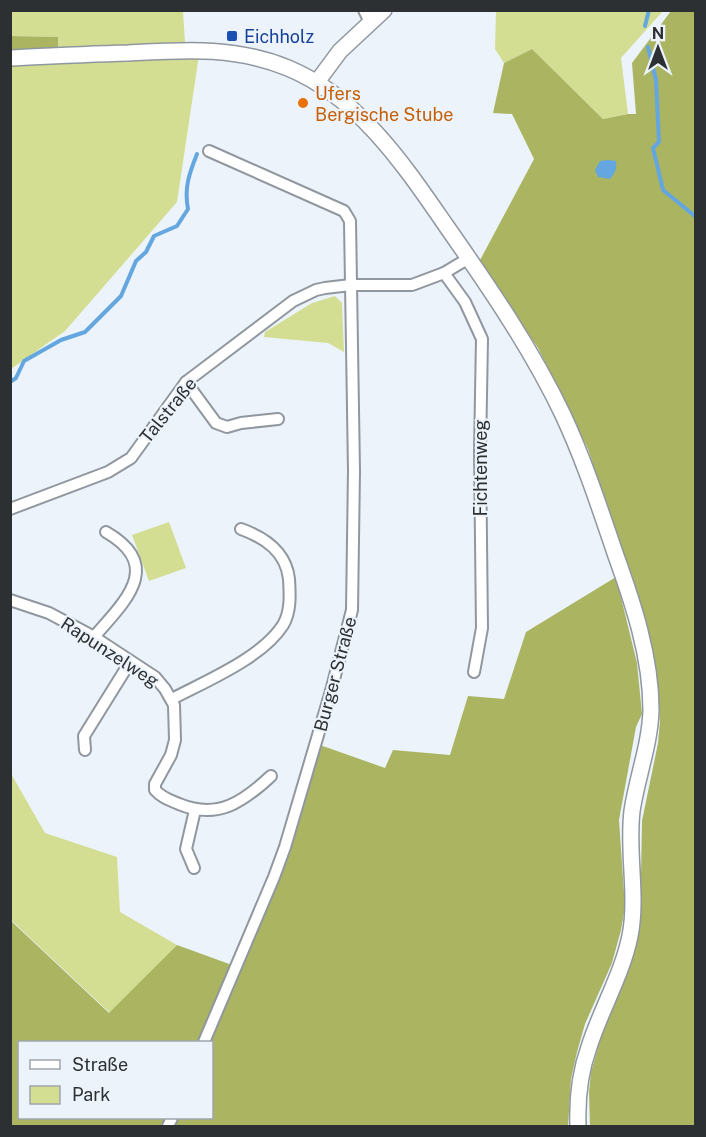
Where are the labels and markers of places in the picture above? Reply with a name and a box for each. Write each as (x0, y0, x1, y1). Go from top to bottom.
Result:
place label: Eichholz (244, 26, 314, 47)
marker: Eichholz (225, 29, 239, 43)
place label: Ufers Bergische Stube (315, 83, 453, 125)
marker: Ufers Bergische Stube (296, 96, 310, 110)

